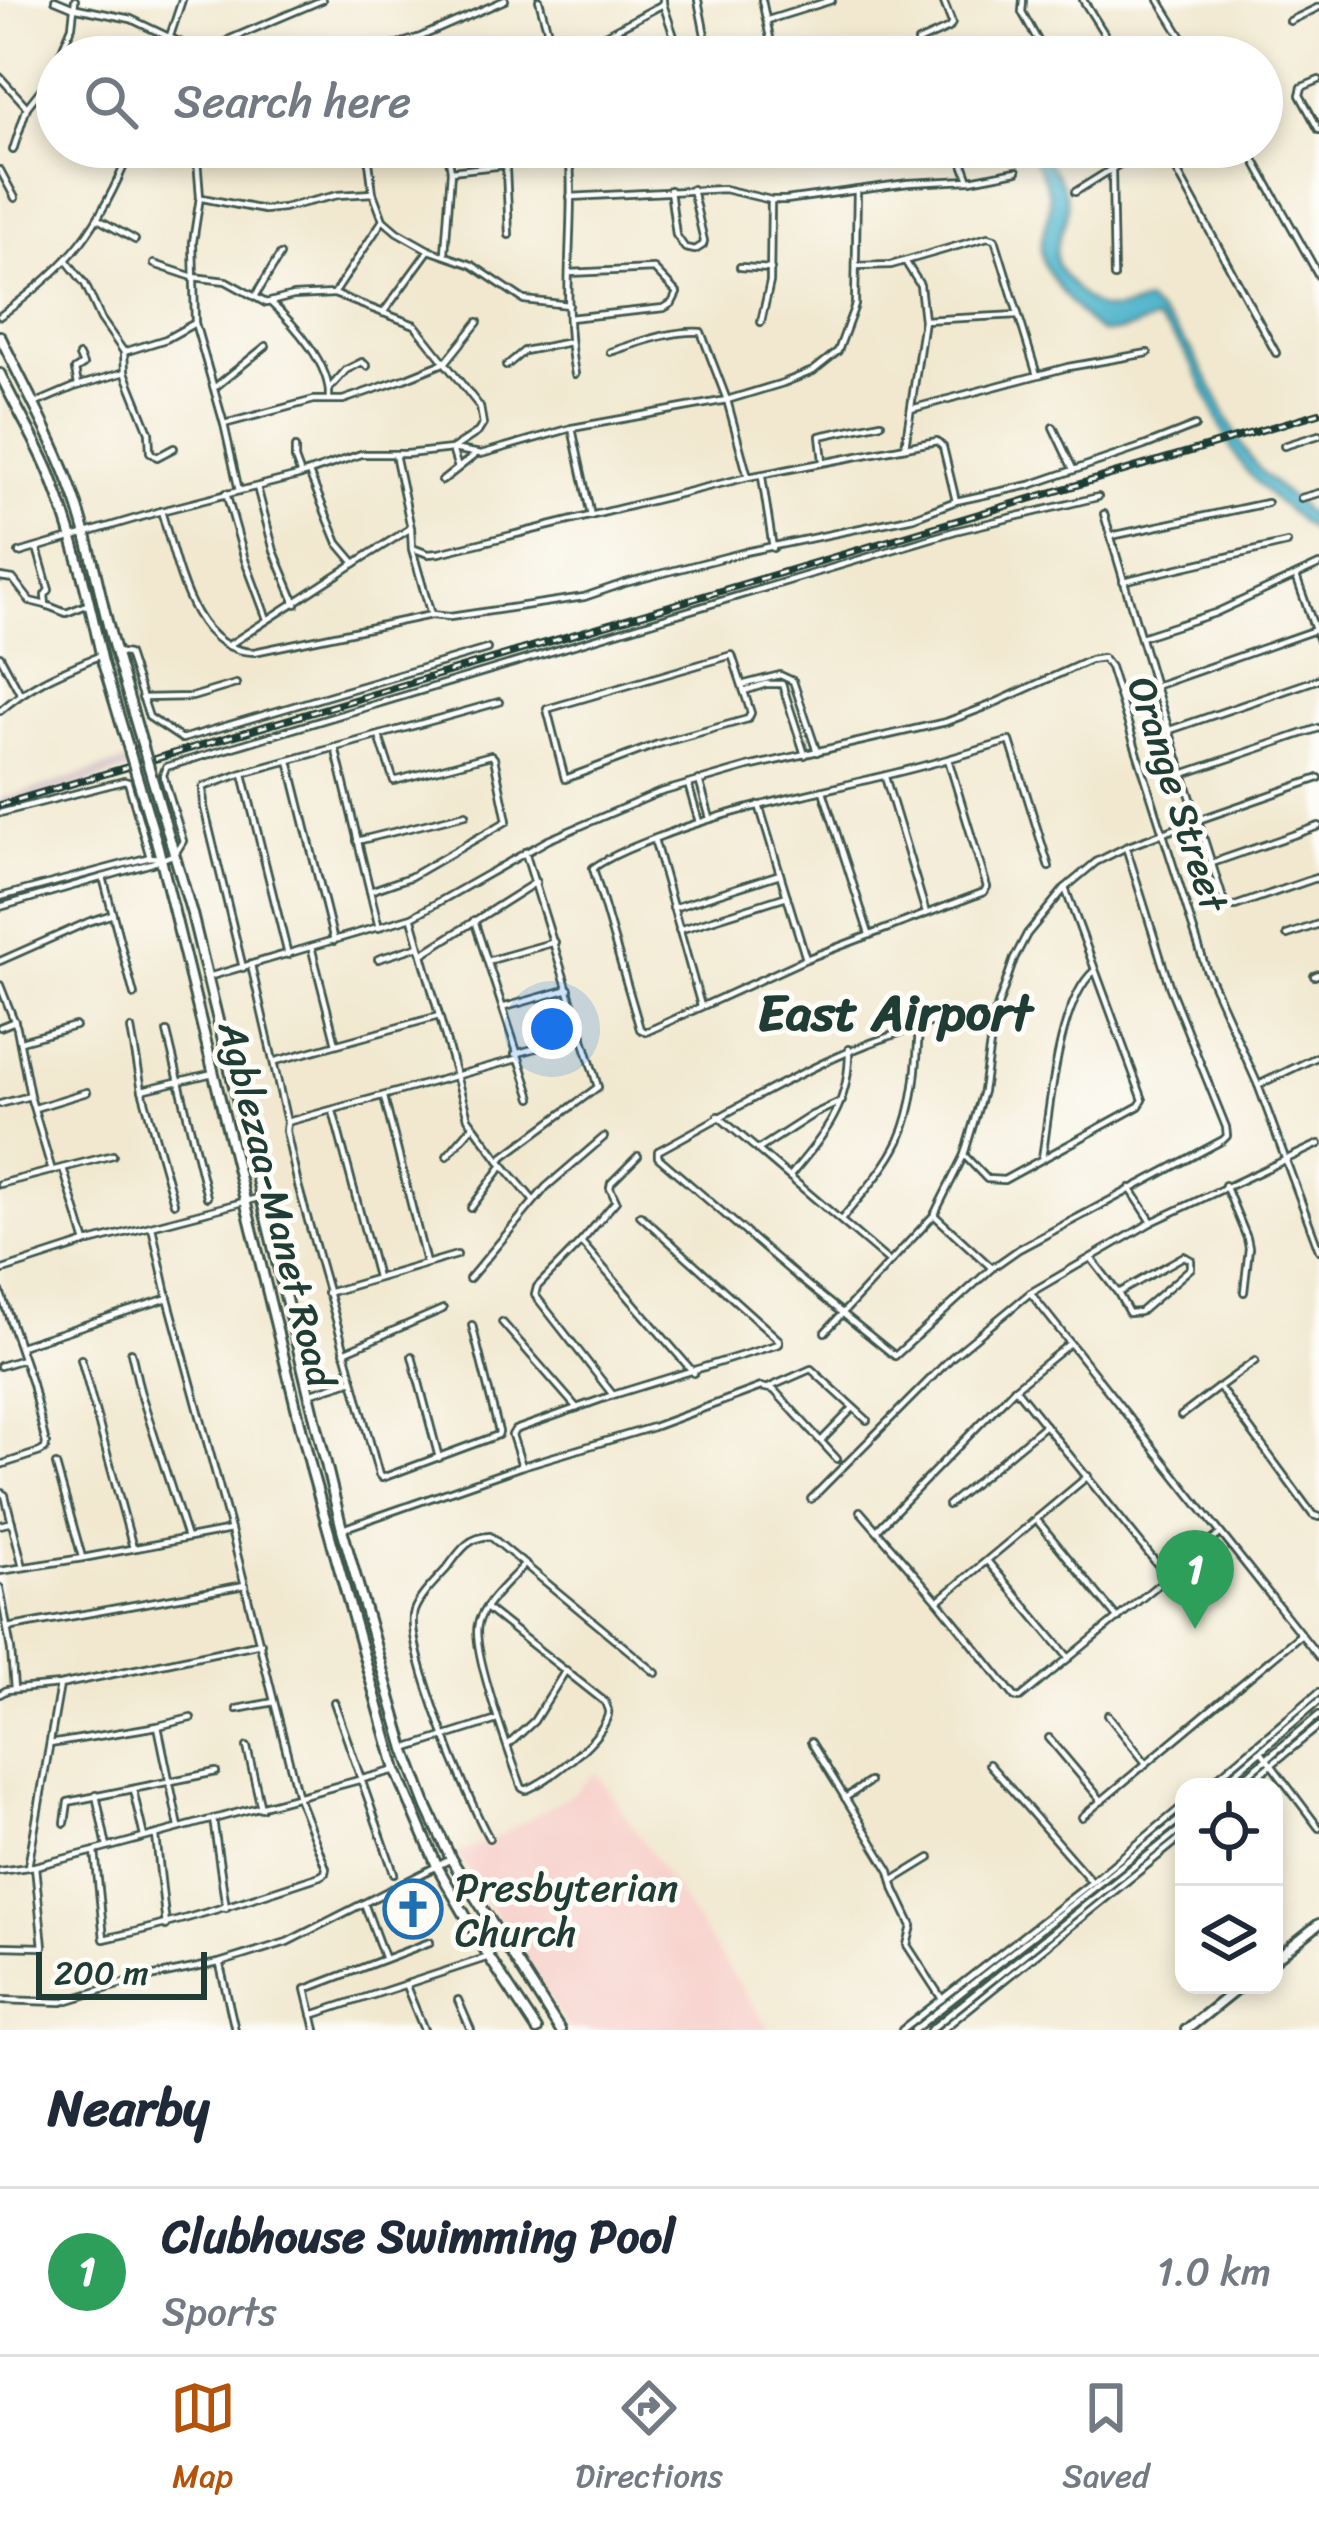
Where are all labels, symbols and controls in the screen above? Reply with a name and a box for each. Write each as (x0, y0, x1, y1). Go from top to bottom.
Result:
search box (36, 36, 1283, 168)
text: Search here (174, 62, 411, 142)
icon: search (78, 69, 144, 135)
street label: Orange Street (1108, 667, 1249, 922)
district label: East Airport (758, 968, 1036, 1058)
your location (522, 999, 582, 1059)
street label: Agblezaa-Manet Road (198, 1013, 356, 1396)
pin: 1 (1156, 1530, 1234, 1629)
map controls (1175, 1778, 1283, 1994)
button: locate (1175, 1778, 1283, 1886)
place label: Presbyterian Church (455, 1853, 678, 1967)
church icon: Presbyterian Church (382, 1878, 444, 1940)
button: layers (1175, 1886, 1283, 1994)
text: 200 m (54, 1944, 149, 2002)
scale bar (36, 1946, 207, 1999)
text: Nearby (48, 2063, 209, 2153)
text: Clubhouse Swimming Pool (162, 2197, 675, 2277)
text: 1 (79, 2237, 95, 2306)
text: 1.0 km (1157, 2237, 1271, 2306)
text: Sports (162, 2277, 277, 2346)
tab: Map (170, 2375, 236, 2505)
tab: Directions (575, 2375, 723, 2505)
tab: Saved (1062, 2375, 1149, 2505)

